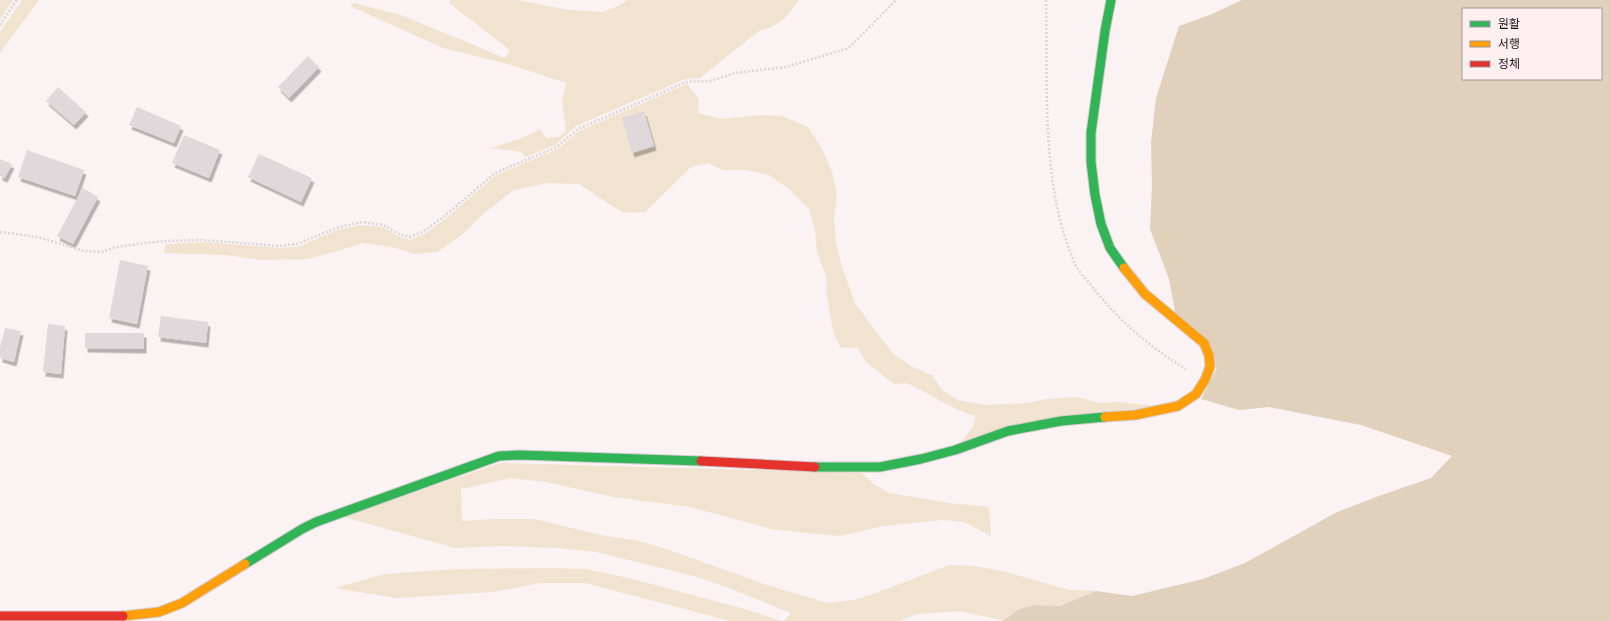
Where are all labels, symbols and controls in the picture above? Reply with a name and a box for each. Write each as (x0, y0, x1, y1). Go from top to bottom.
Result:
legend (1462, 8, 1602, 80)
text: 원활 (1498, 17, 1520, 31)
text: 서행 (1498, 37, 1520, 51)
text: 정체 (1498, 57, 1520, 71)

